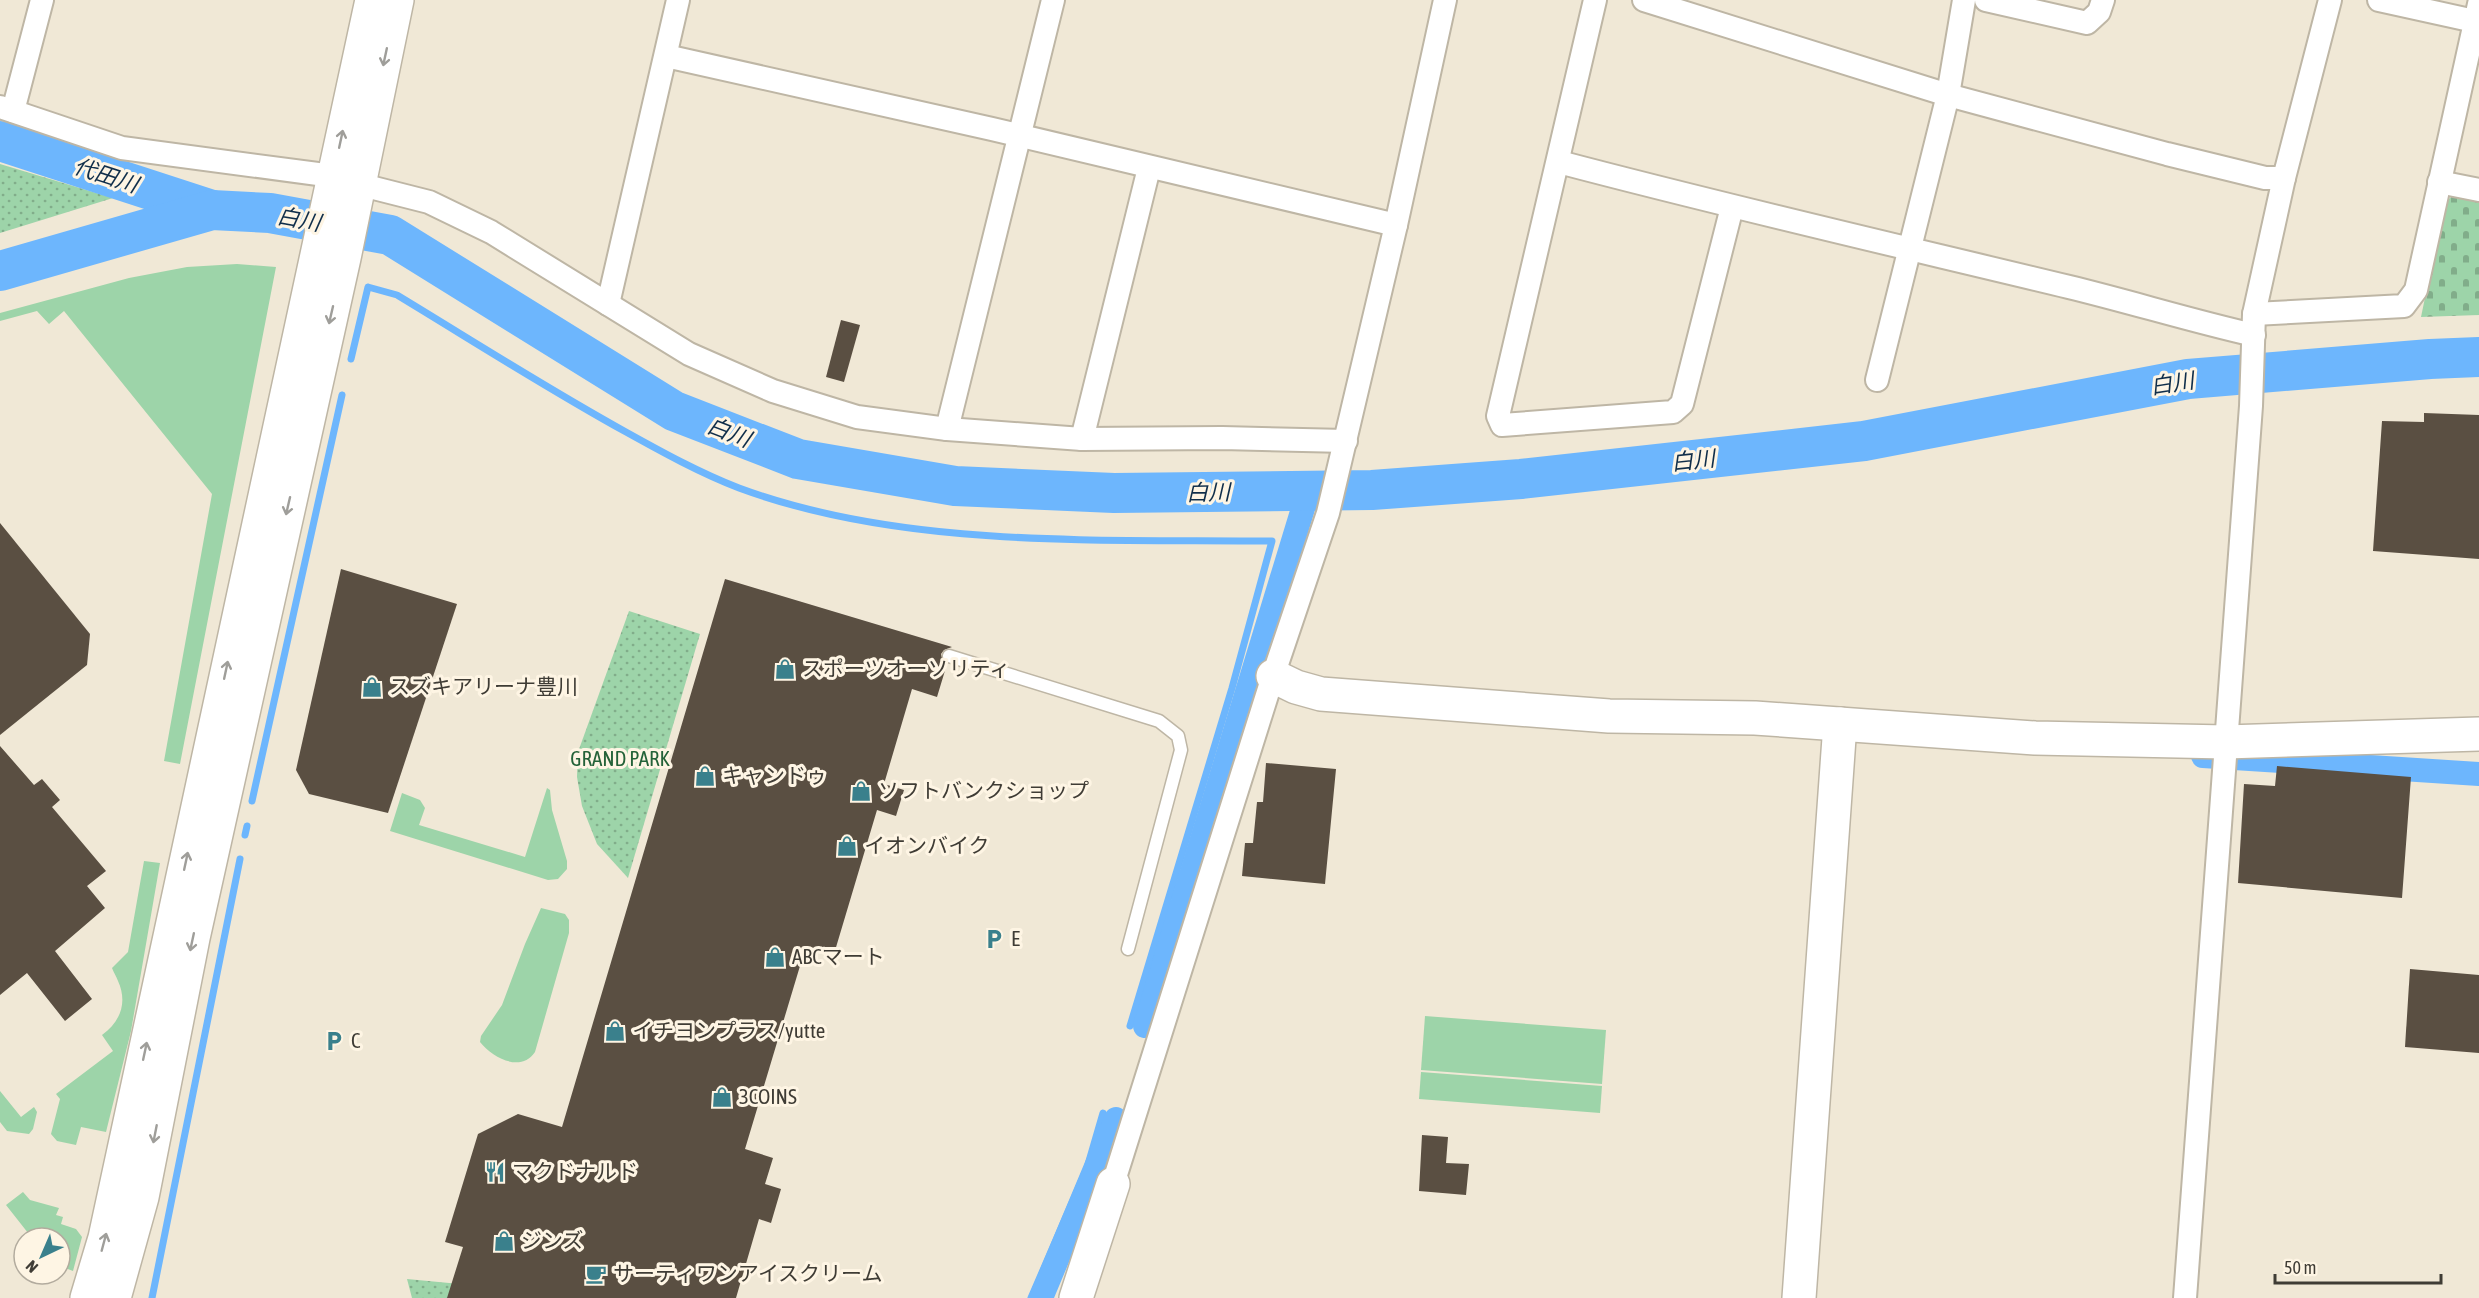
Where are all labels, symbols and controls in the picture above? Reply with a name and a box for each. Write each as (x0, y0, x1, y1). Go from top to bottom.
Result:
one-way arrow (378, 47, 390, 66)
one-way arrow (336, 130, 347, 150)
water label: 代田川 (71, 152, 143, 198)
water label: 白川 (275, 202, 325, 236)
one-way arrow (324, 306, 336, 325)
water label: 白川 (2148, 366, 2198, 399)
water label: 白川 (704, 412, 756, 453)
water label: 白川 (1670, 445, 1718, 475)
water label: 白川 (1186, 479, 1232, 505)
one-way arrow (282, 495, 293, 515)
place label: スポーツオーソリティ (802, 656, 1010, 680)
shop icon: スポーツオーソリティ (773, 657, 797, 681)
one-way arrow (221, 661, 233, 680)
place label: スズキアリーナ豊川 (389, 674, 578, 698)
shop icon: スズキアリーナ豊川 (360, 675, 384, 699)
park label: GRAND PARK (570, 746, 670, 770)
place label: キャンドゥ (722, 763, 827, 787)
shop icon: キャンドゥ (693, 764, 717, 788)
place label: ソフトバンクショップ (878, 778, 1089, 802)
shop icon: ソフトバンクショップ (849, 779, 873, 803)
place label: イオンバイク (864, 833, 990, 857)
shop icon: イオンバイク (835, 834, 859, 858)
one-way arrow (181, 851, 192, 871)
place label: E (1011, 926, 1020, 950)
parking icon: E (982, 927, 1006, 951)
one-way arrow (186, 933, 198, 952)
place label: ABCマート (792, 944, 885, 968)
shop icon: ABCマート (763, 945, 787, 969)
place label: イチヨンプラス/yutte (632, 1018, 825, 1042)
shop icon: イチヨンプラス/yutte (603, 1019, 627, 1043)
place label: C (351, 1028, 361, 1052)
parking icon: C (322, 1029, 346, 1053)
one-way arrow (140, 1042, 151, 1062)
place label: 3COINS (739, 1084, 797, 1108)
shop icon: 3COINS (710, 1085, 734, 1109)
one-way arrow (148, 1124, 160, 1143)
place label: マクドナルド (512, 1159, 638, 1183)
restaurant icon: マクドナルド (483, 1160, 507, 1184)
north arrow (12, 1226, 72, 1286)
place label: ジンズ (521, 1228, 584, 1252)
shop icon: ジンズ (492, 1229, 516, 1253)
one-way arrow (99, 1233, 110, 1252)
scale bar (2275, 1247, 2442, 1285)
text: N (22, 1257, 41, 1277)
text: 50 m (2284, 1257, 2316, 1278)
place label: サーティワンアイスクリーム (613, 1261, 882, 1285)
cafe icon: サーティワンアイスクリーム (584, 1262, 608, 1286)

